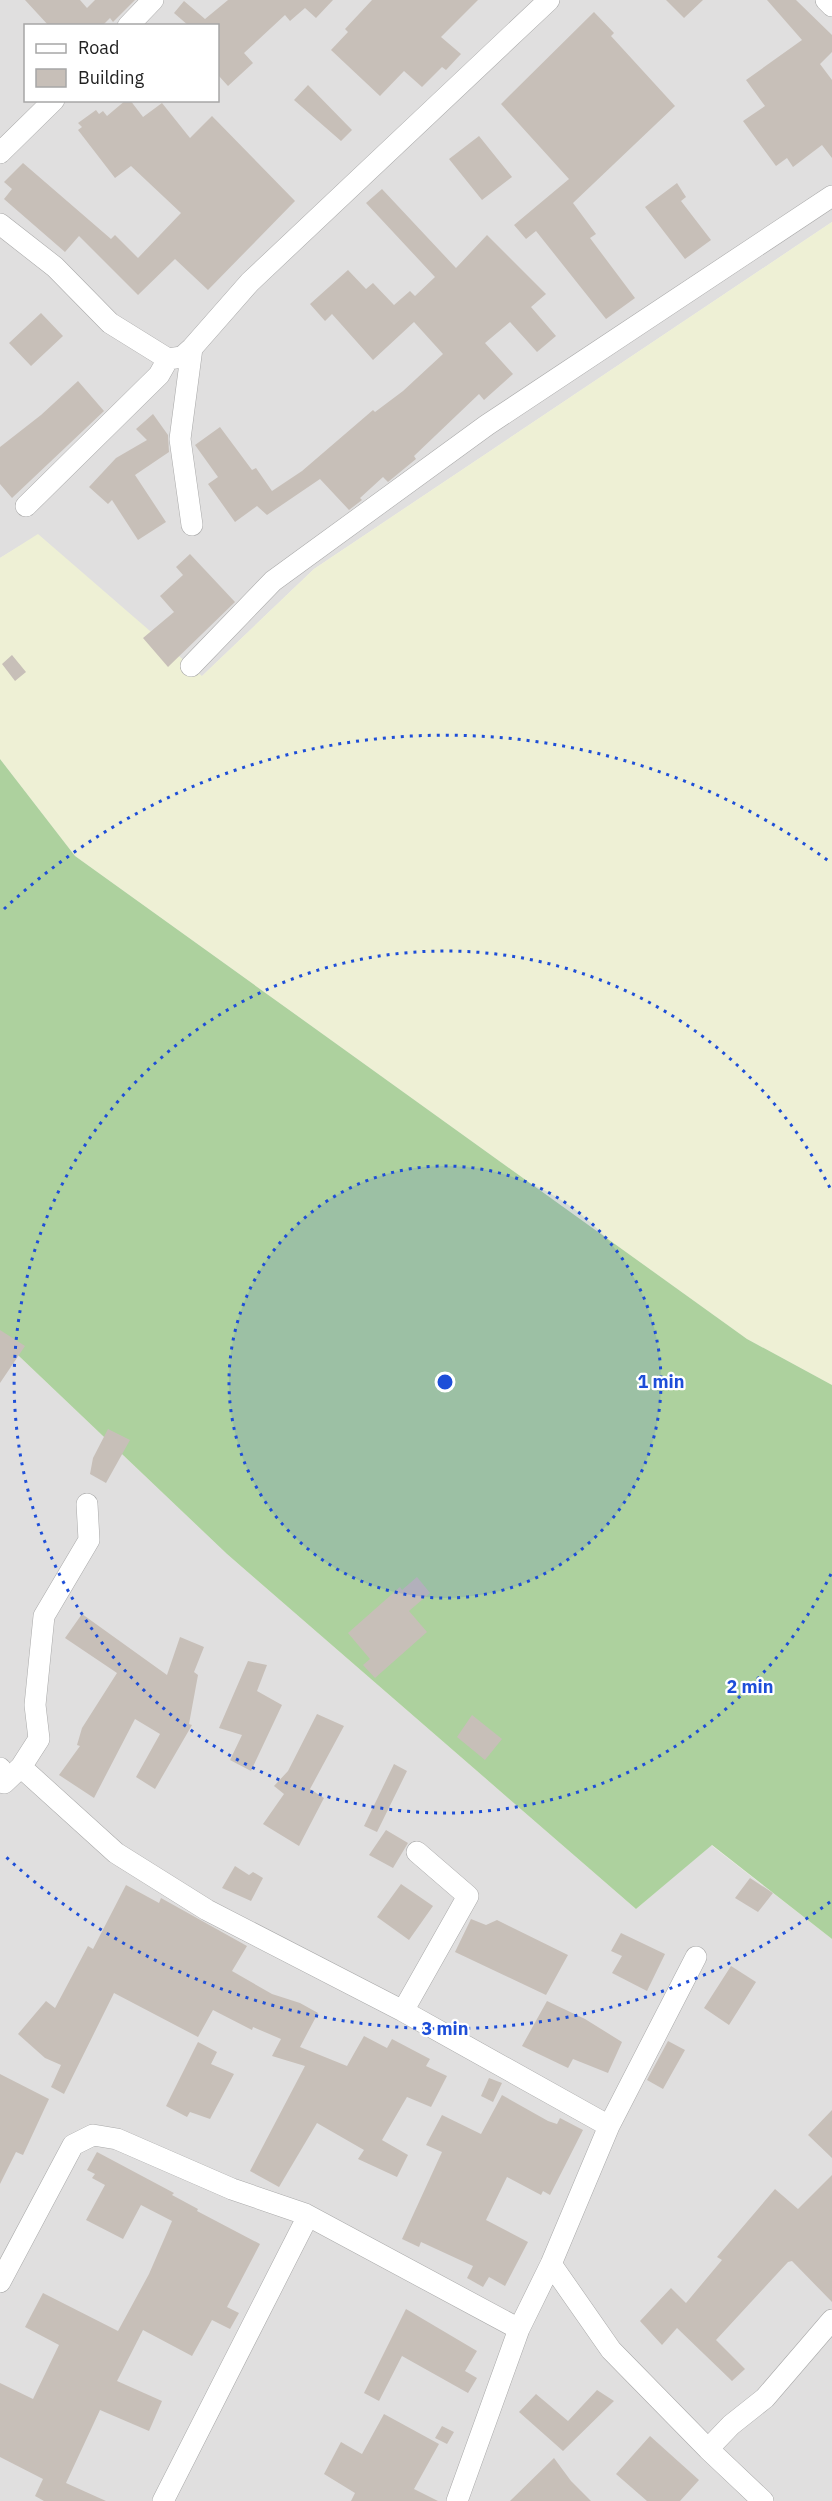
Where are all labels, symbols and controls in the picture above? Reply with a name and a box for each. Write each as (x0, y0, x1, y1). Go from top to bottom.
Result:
legend (24, 24, 219, 102)
text: Road (78, 36, 119, 59)
text: Building (78, 66, 145, 89)
text: 1 min (637, 1370, 685, 1393)
centre of rings (435, 1372, 455, 1392)
text: 2 min (726, 1675, 774, 1698)
text: 3 min (421, 2017, 469, 2040)

